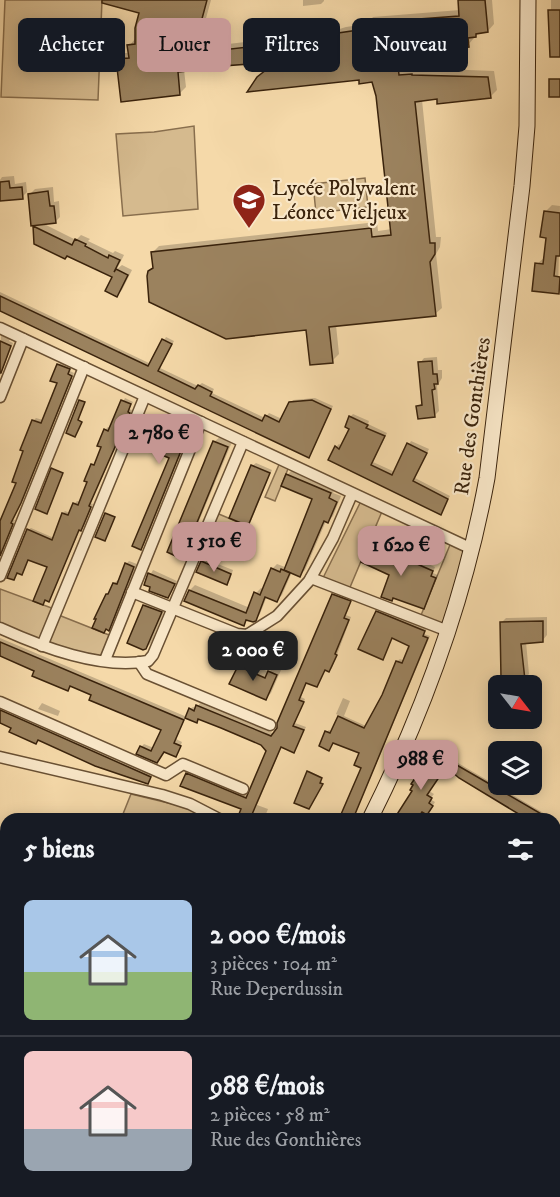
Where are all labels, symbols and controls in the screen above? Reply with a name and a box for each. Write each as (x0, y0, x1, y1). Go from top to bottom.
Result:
chip: Acheter (18, 18, 125, 72)
chip: Louer (137, 18, 231, 72)
chip: Filtres (243, 18, 340, 72)
chip: Nouveau (352, 18, 468, 72)
place label: Lycée Polyvalent Léonce Vieljeux (272, 176, 417, 226)
school or university icon: Lycée Polyvalent Léonce Vieljeux (231, 182, 267, 229)
street label: Rue des Gonthières (449, 336, 497, 497)
pin: 2 780 € (104, 414, 214, 465)
text: 2 780 € (128, 421, 190, 446)
pin: 1 510 € (159, 522, 269, 573)
pin: 1 620 € (346, 526, 456, 577)
text: 1 510 € (186, 529, 242, 554)
text: 1 620 € (372, 533, 430, 558)
pin: 2 000 € (198, 631, 308, 682)
text: 2 000 € (222, 638, 284, 663)
north arrow (488, 675, 542, 729)
map controls (488, 675, 542, 795)
pin: 988 € (379, 740, 463, 791)
button: layers (488, 741, 542, 795)
text: 988 € (398, 747, 444, 772)
text: 5 biens (24, 833, 94, 866)
icon: filters (504, 833, 537, 866)
text: 2 000 €/mois (210, 919, 346, 952)
icon: home (72, 924, 144, 996)
text: 3 pièces · 104 m² (210, 952, 337, 977)
text: Rue Deperdussin (210, 977, 343, 1002)
text: 988 €/mois (210, 1070, 324, 1103)
icon: home (72, 1075, 144, 1147)
text: 2 pièces · 58 m² (210, 1103, 330, 1128)
text: Rue des Gonthières (210, 1128, 362, 1153)

